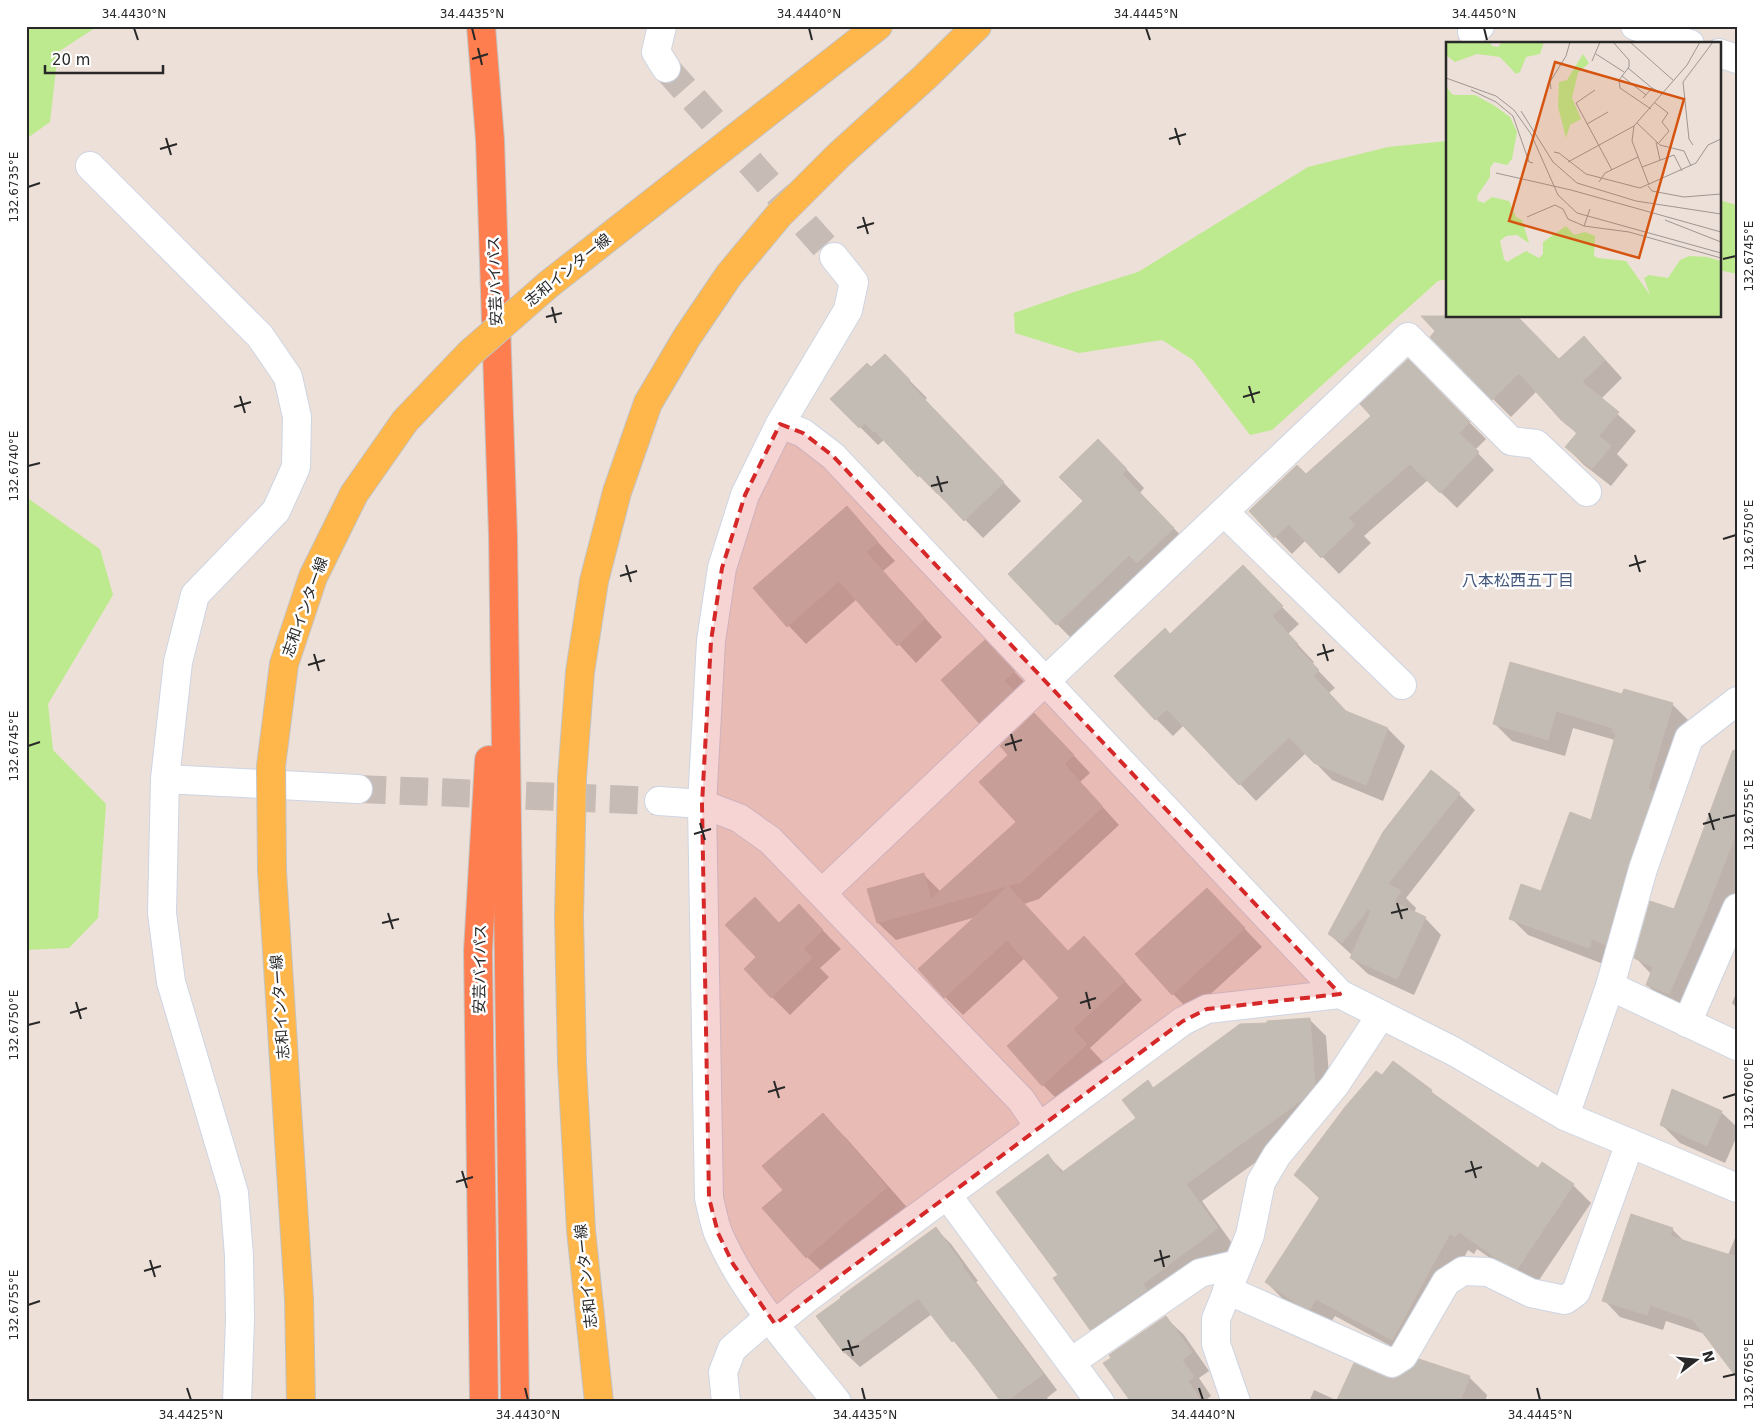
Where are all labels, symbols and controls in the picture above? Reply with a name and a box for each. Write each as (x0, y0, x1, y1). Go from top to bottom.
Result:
text: 34.4430°N (102, 7, 166, 21)
text: 34.4435°N (440, 7, 504, 21)
text: 34.4440°N (777, 7, 841, 21)
text: 34.4445°N (1114, 7, 1178, 21)
text: 34.4450°N (1452, 7, 1516, 21)
scale bar (45, 42, 162, 74)
inset map (1446, 42, 1720, 318)
text: 20 m (52, 51, 90, 69)
text: 132.6735°E (7, 152, 21, 222)
text: 132.6745°E (1742, 221, 1756, 291)
street label: 志和インター線 (522, 230, 614, 310)
street label: 安芸バイパス (484, 236, 506, 326)
text: 132.6740°E (7, 431, 21, 501)
text: 132.6750°E (1742, 500, 1756, 570)
street label: 志和インター線 (279, 555, 331, 659)
district label: 八本松西五丁目 (1462, 571, 1574, 590)
text: 132.6745°E (7, 711, 21, 781)
text: 132.6755°E (1742, 780, 1756, 850)
street label: 安芸バイパス (470, 924, 490, 1014)
street label: 志和インター線 (267, 954, 293, 1060)
text: 132.6750°E (7, 990, 21, 1060)
text: 132.6760°E (1742, 1059, 1756, 1129)
street label: 志和インター線 (572, 1223, 600, 1329)
text: 132.6755°E (7, 1270, 21, 1340)
north arrow (1670, 1336, 1720, 1386)
text: 132.6765°E (1742, 1339, 1756, 1409)
text: N (1699, 1349, 1718, 1364)
text: 34.4425°N (159, 1408, 223, 1422)
text: 34.4430°N (496, 1408, 560, 1422)
text: 34.4435°N (833, 1408, 897, 1422)
text: 34.4440°N (1171, 1408, 1235, 1422)
text: 34.4445°N (1508, 1408, 1572, 1422)

